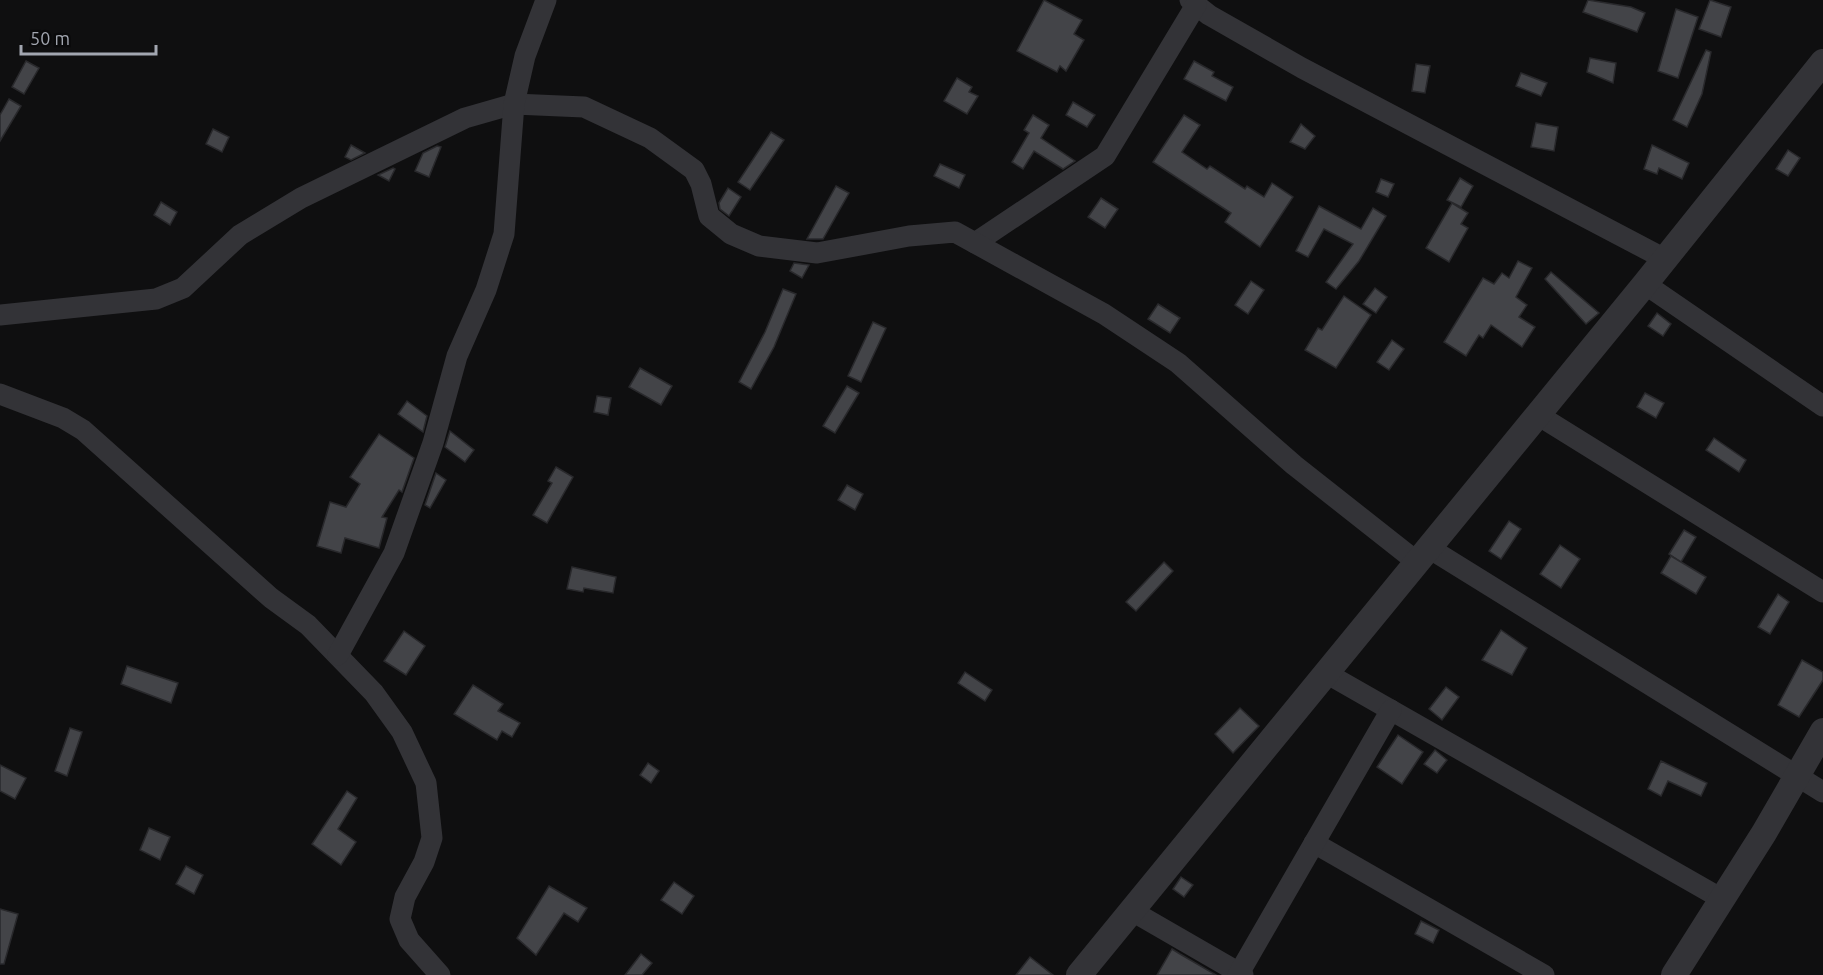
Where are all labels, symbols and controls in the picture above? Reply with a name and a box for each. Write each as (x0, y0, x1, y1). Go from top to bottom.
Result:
scale bar (21, 18, 156, 56)
text: 50 m (30, 28, 70, 48)

